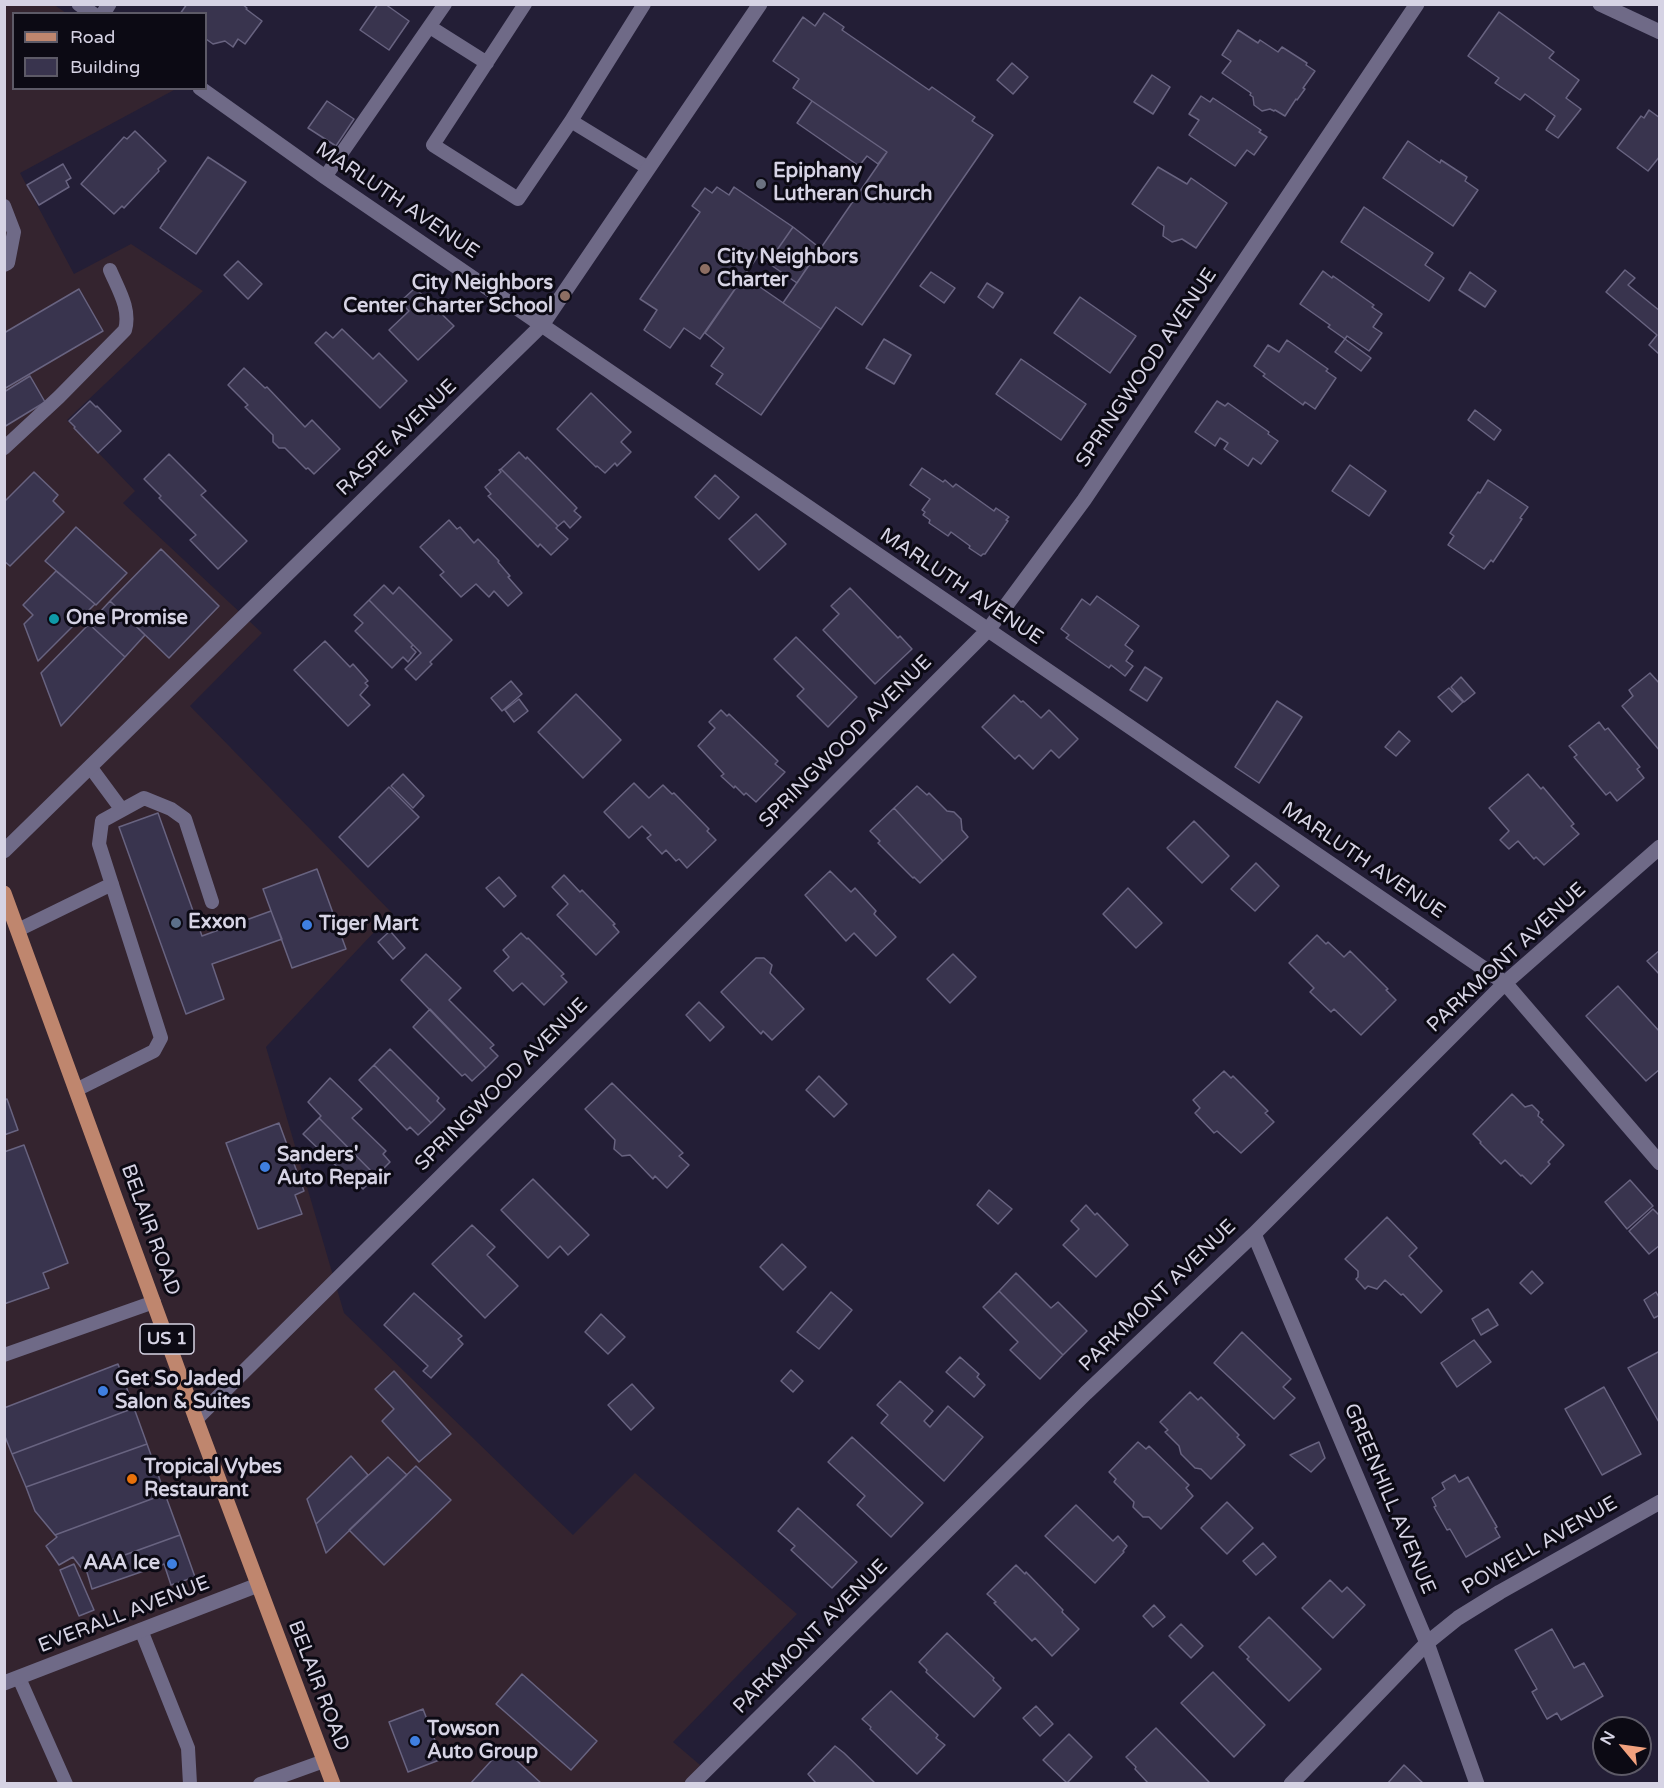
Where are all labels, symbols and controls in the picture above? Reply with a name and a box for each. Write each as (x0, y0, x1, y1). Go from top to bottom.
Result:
legend (12, 12, 207, 90)
text: Road (70, 26, 115, 48)
text: Building (70, 56, 140, 78)
street label: MARLUTH AVENUE (311, 137, 483, 265)
place label: Epiphany Lutheran Church (773, 160, 932, 207)
marker: Epiphany Lutheran Church (754, 177, 768, 191)
place label: City Neighbors Charter (717, 246, 858, 293)
marker: City Neighbors Charter (698, 262, 712, 276)
street label: SPRINGWOOD AVENUE (1071, 264, 1223, 472)
place label: City Neighbors Center Charter School (343, 272, 553, 319)
marker: City Neighbors Center Charter School (558, 289, 572, 303)
street label: RASPE AVENUE (332, 375, 462, 501)
street label: MARLUTH AVENUE (875, 523, 1047, 651)
place label: One Promise (66, 607, 188, 631)
marker: One Promise (47, 612, 61, 626)
street label: SPRINGWOOD AVENUE (755, 651, 937, 833)
street label: MARLUTH AVENUE (1277, 797, 1449, 925)
street label: PARKMONT AVENUE (1422, 878, 1592, 1038)
place label: Exxon (188, 911, 247, 935)
place label: Tiger Mart (319, 913, 419, 937)
marker: Exxon (169, 916, 183, 930)
marker: Tiger Mart (300, 918, 314, 932)
street label: SPRINGWOOD AVENUE (411, 994, 593, 1176)
place label: Sanders' Auto Repair (277, 1144, 391, 1191)
marker: Sanders' Auto Repair (258, 1160, 272, 1174)
street label: BELAIR ROAD (115, 1161, 185, 1299)
street label: PARKMONT AVENUE (1075, 1215, 1241, 1377)
road number: US 1 (140, 1324, 194, 1354)
place label: Get So Jaded Salon & Suites (115, 1368, 251, 1415)
marker: Get So Jaded Salon & Suites (96, 1384, 110, 1398)
street label: GREENHILL AVENUE (1338, 1400, 1440, 1598)
place label: Tropical Vybes Restaurant (144, 1456, 282, 1503)
marker: Tropical Vybes Restaurant (125, 1472, 139, 1486)
street label: POWELL AVENUE (1458, 1492, 1622, 1600)
place label: AAA Ice (84, 1552, 160, 1576)
street label: PARKMONT AVENUE (729, 1555, 893, 1719)
marker: AAA Ice (165, 1557, 179, 1571)
street label: EVERALL AVENUE (35, 1571, 213, 1659)
street label: BELAIR ROAD (282, 1617, 354, 1755)
north arrow (1592, 1716, 1652, 1776)
place label: Towson Auto Group (427, 1718, 538, 1765)
text: N (1596, 1728, 1620, 1749)
marker: Towson Auto Group (408, 1734, 422, 1748)

